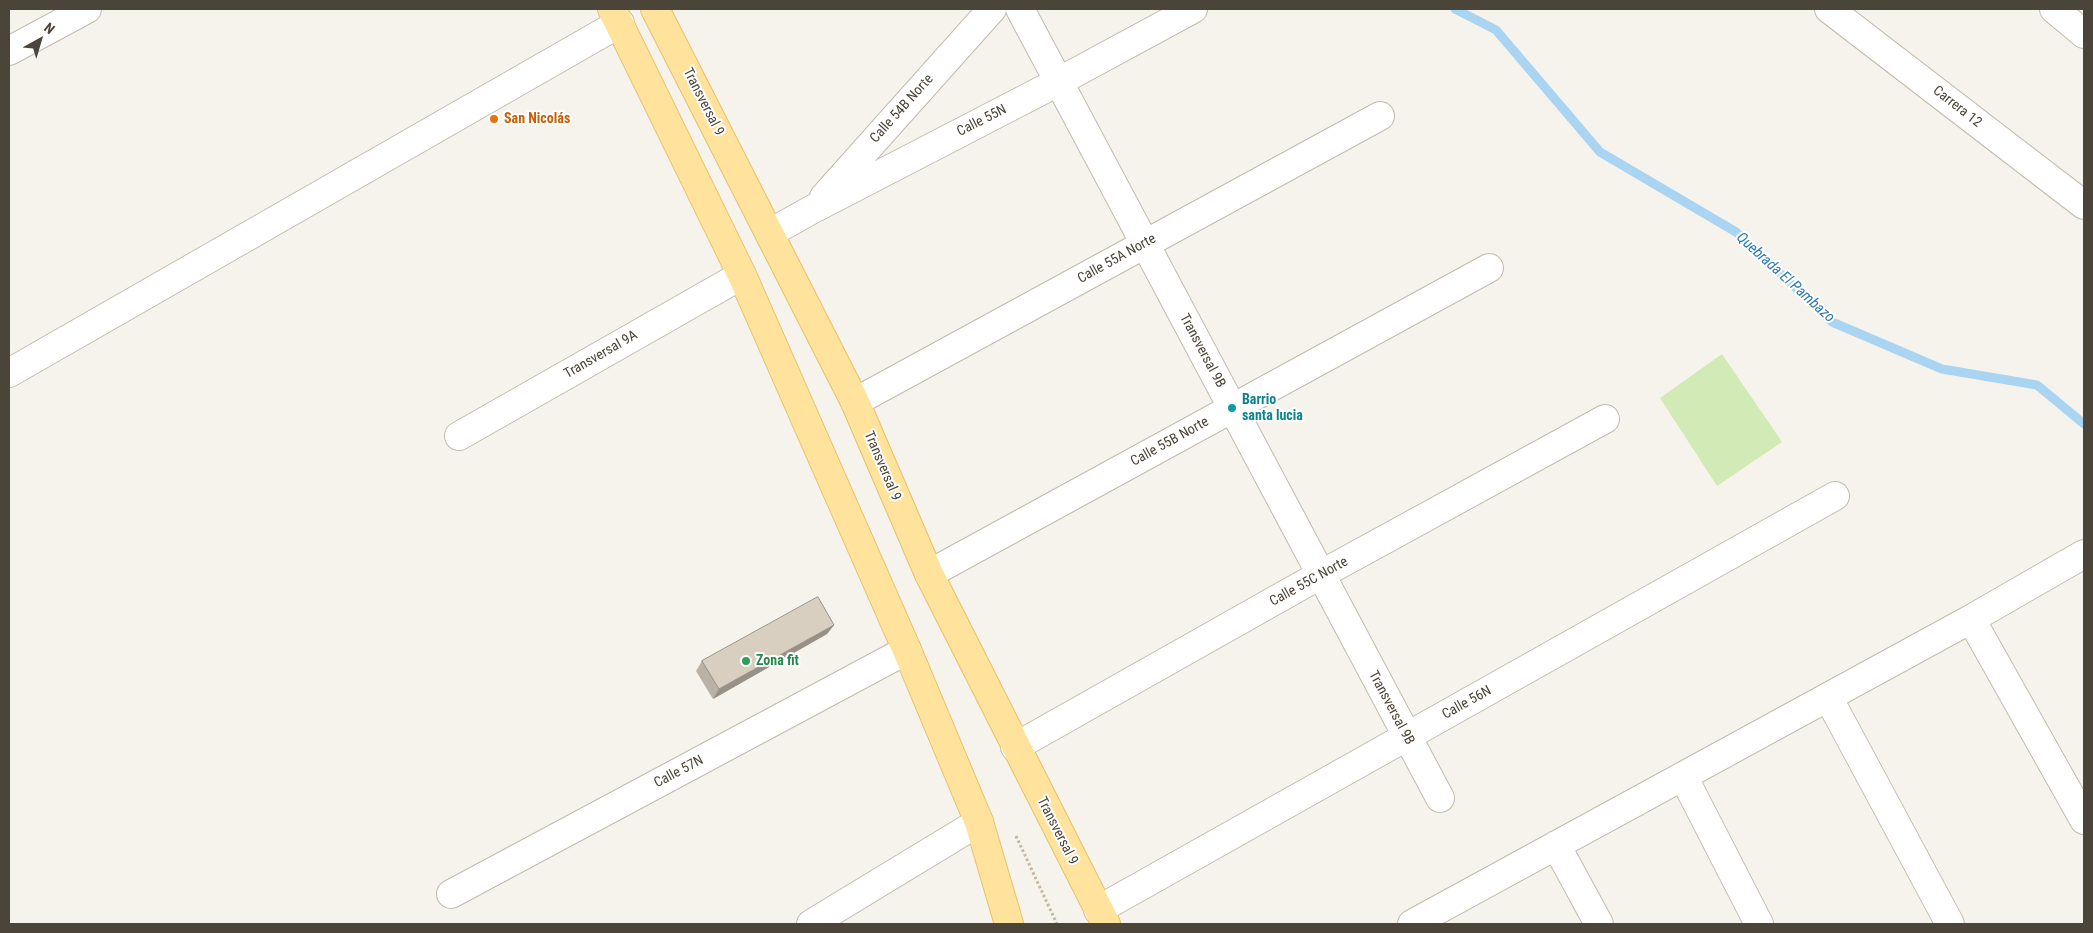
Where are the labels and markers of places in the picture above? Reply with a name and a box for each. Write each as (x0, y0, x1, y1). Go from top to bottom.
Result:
place label: San Nicolás (504, 111, 570, 127)
marker: San Nicolás (488, 113, 500, 125)
place label: Barrio santa lucia (1242, 392, 1303, 424)
marker: Barrio santa lucia (1226, 402, 1238, 414)
place label: Zona fit (756, 653, 799, 669)
marker: Zona fit (740, 655, 752, 667)

